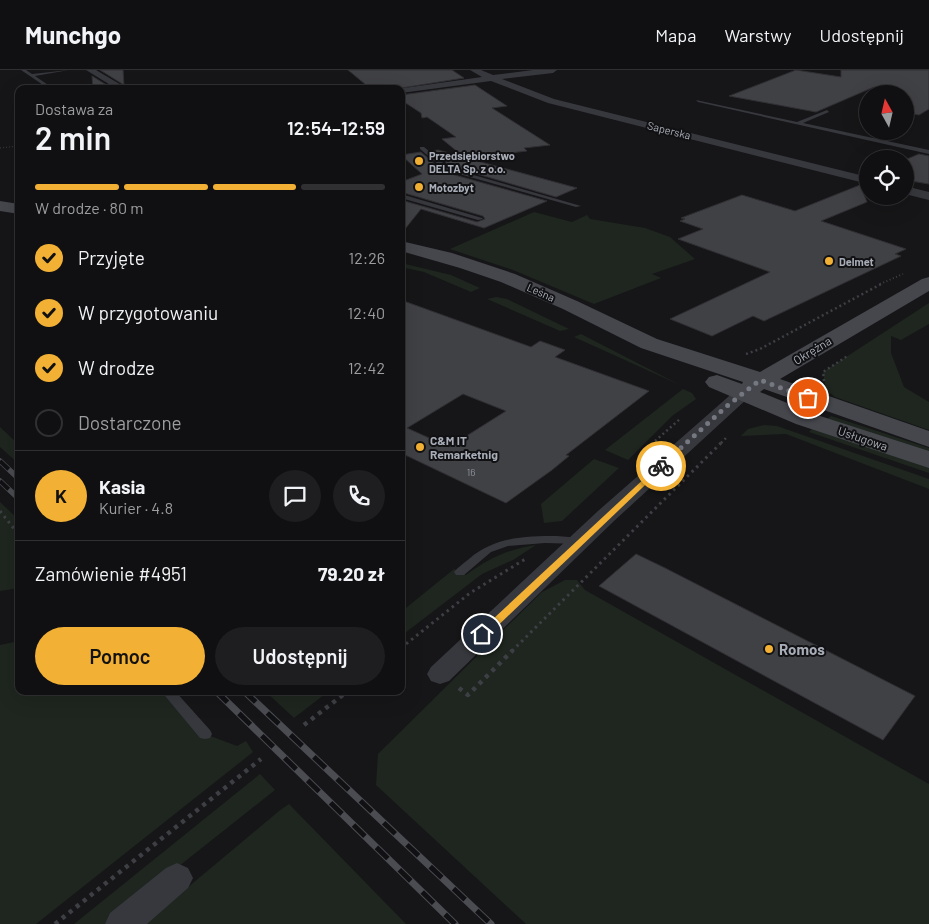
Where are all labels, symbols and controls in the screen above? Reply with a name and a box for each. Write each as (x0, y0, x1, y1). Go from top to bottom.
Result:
text: Munchgo (25, 20, 121, 49)
text: Mapa (655, 24, 696, 46)
text: Warstwy (724, 24, 792, 46)
text: Udostępnij (820, 24, 904, 46)
north arrow (859, 85, 914, 140)
map controls (859, 85, 914, 205)
text: Dostawa za (35, 99, 113, 118)
text: 12:54–12:59 (287, 116, 385, 139)
text: 2 min (35, 118, 111, 156)
street label: Saperska (646, 118, 692, 142)
place label: Przedsiębiorstwo DELTA Sp. z o.o. (429, 149, 515, 175)
button: locate (859, 150, 914, 205)
marker: Przedsiębiorstwo DELTA Sp. z o.o. (413, 155, 425, 167)
marker: Motozbyt (413, 181, 425, 193)
place label: Motozbyt (429, 181, 474, 194)
text: W drodze · 80 m (35, 198, 143, 217)
icon: check (35, 244, 63, 272)
text: Przyjęte (78, 246, 145, 269)
text: 12:26 (349, 248, 385, 267)
marker: Delmet (823, 255, 835, 267)
place label: Delmet (839, 255, 874, 268)
street label: Leśna (525, 280, 557, 304)
icon: check (35, 299, 63, 327)
text: W przygotowaniu (78, 301, 218, 324)
text: 12:40 (348, 303, 385, 322)
street label: Okrężna (790, 333, 834, 367)
icon: check (35, 354, 63, 382)
text: W drodze (78, 356, 155, 379)
text: 12:42 (348, 358, 385, 377)
pin (787, 377, 829, 419)
icon: bag (794, 384, 822, 412)
text: Dostarczone (78, 411, 182, 434)
street label: Usługowa (836, 423, 890, 453)
place label: C&M IT Remarketnig (430, 433, 498, 461)
marker: C&M IT Remarketnig (414, 441, 426, 453)
courier (636, 441, 686, 491)
icon: bike (647, 452, 675, 480)
house number: 16 (467, 466, 475, 478)
button: chat (269, 470, 321, 522)
button: phone (333, 470, 385, 522)
text: Kasia (99, 475, 145, 498)
text: K (55, 484, 67, 507)
text: Kurier · 4.8 (99, 498, 173, 517)
text: Zamówienie #4951 (35, 562, 187, 585)
text: 79.20 zł (318, 562, 385, 585)
pin (461, 613, 503, 655)
icon: home (468, 620, 496, 648)
button: Pomoc (35, 627, 205, 685)
button: Udostępnij (215, 627, 385, 685)
place label: Romos (779, 640, 825, 658)
marker: Romos (763, 643, 775, 655)

